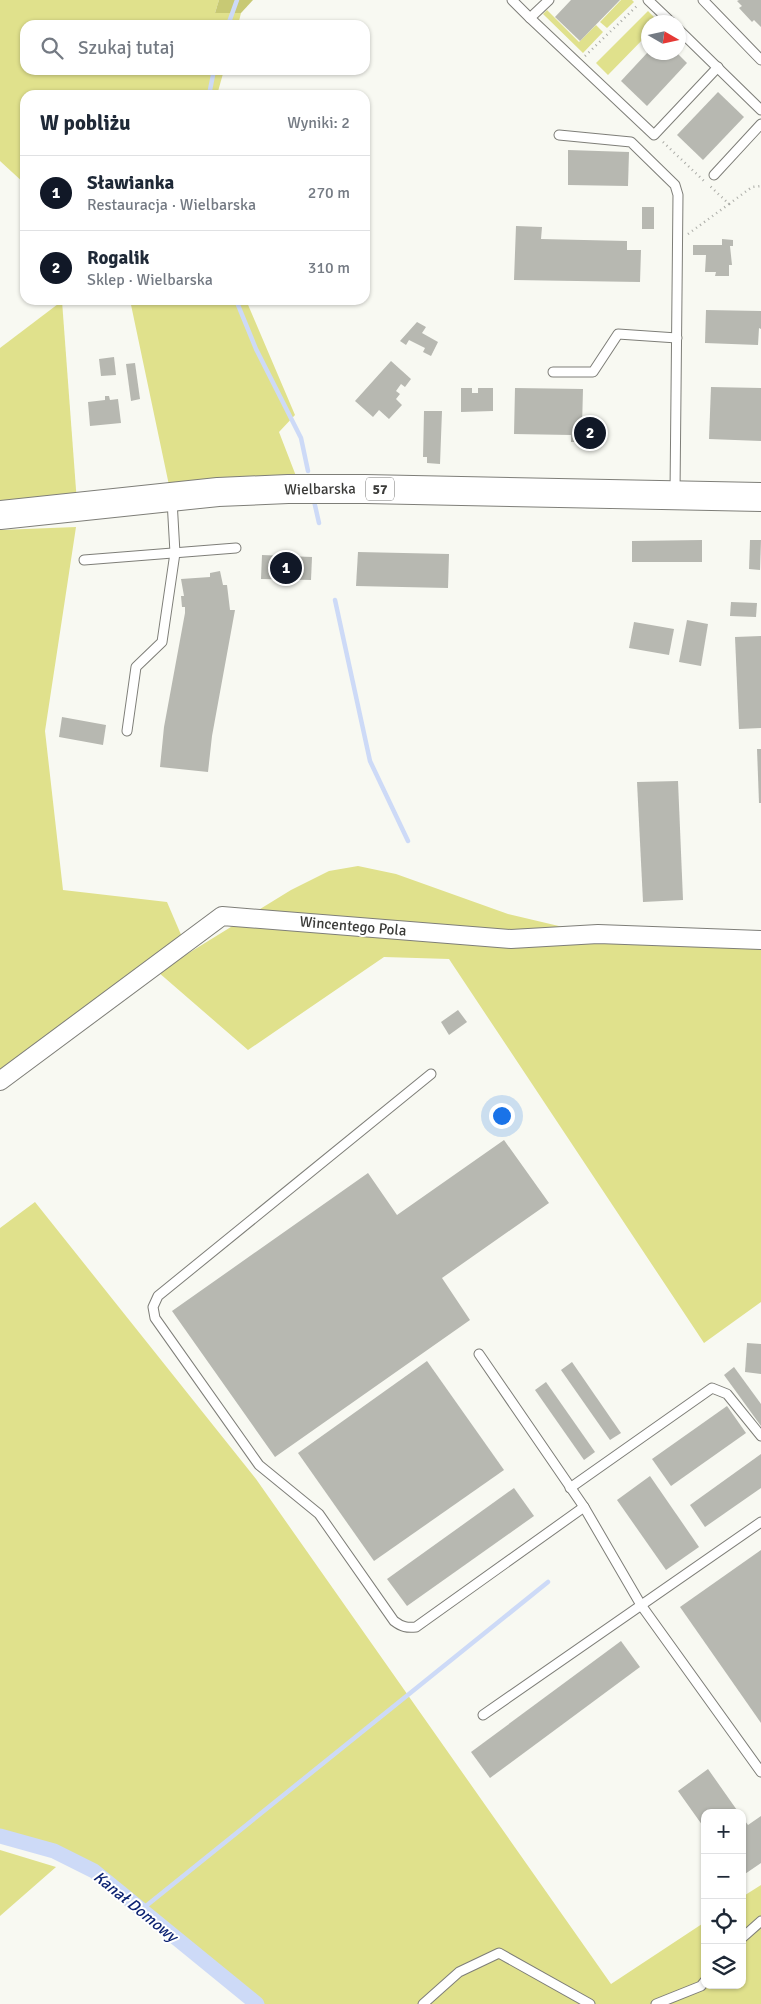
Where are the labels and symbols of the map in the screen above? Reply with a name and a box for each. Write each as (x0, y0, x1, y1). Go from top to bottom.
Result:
north arrow (641, 15, 686, 60)
pin: 2 (574, 414, 606, 452)
road number: 57 (366, 478, 394, 500)
street label: Wielbarska (284, 479, 356, 499)
pin: 1 (270, 549, 302, 587)
street label: Wincentego Pola (299, 912, 407, 940)
your location (489, 1103, 515, 1129)
water label: Kanał Domowy (89, 1867, 183, 1948)

